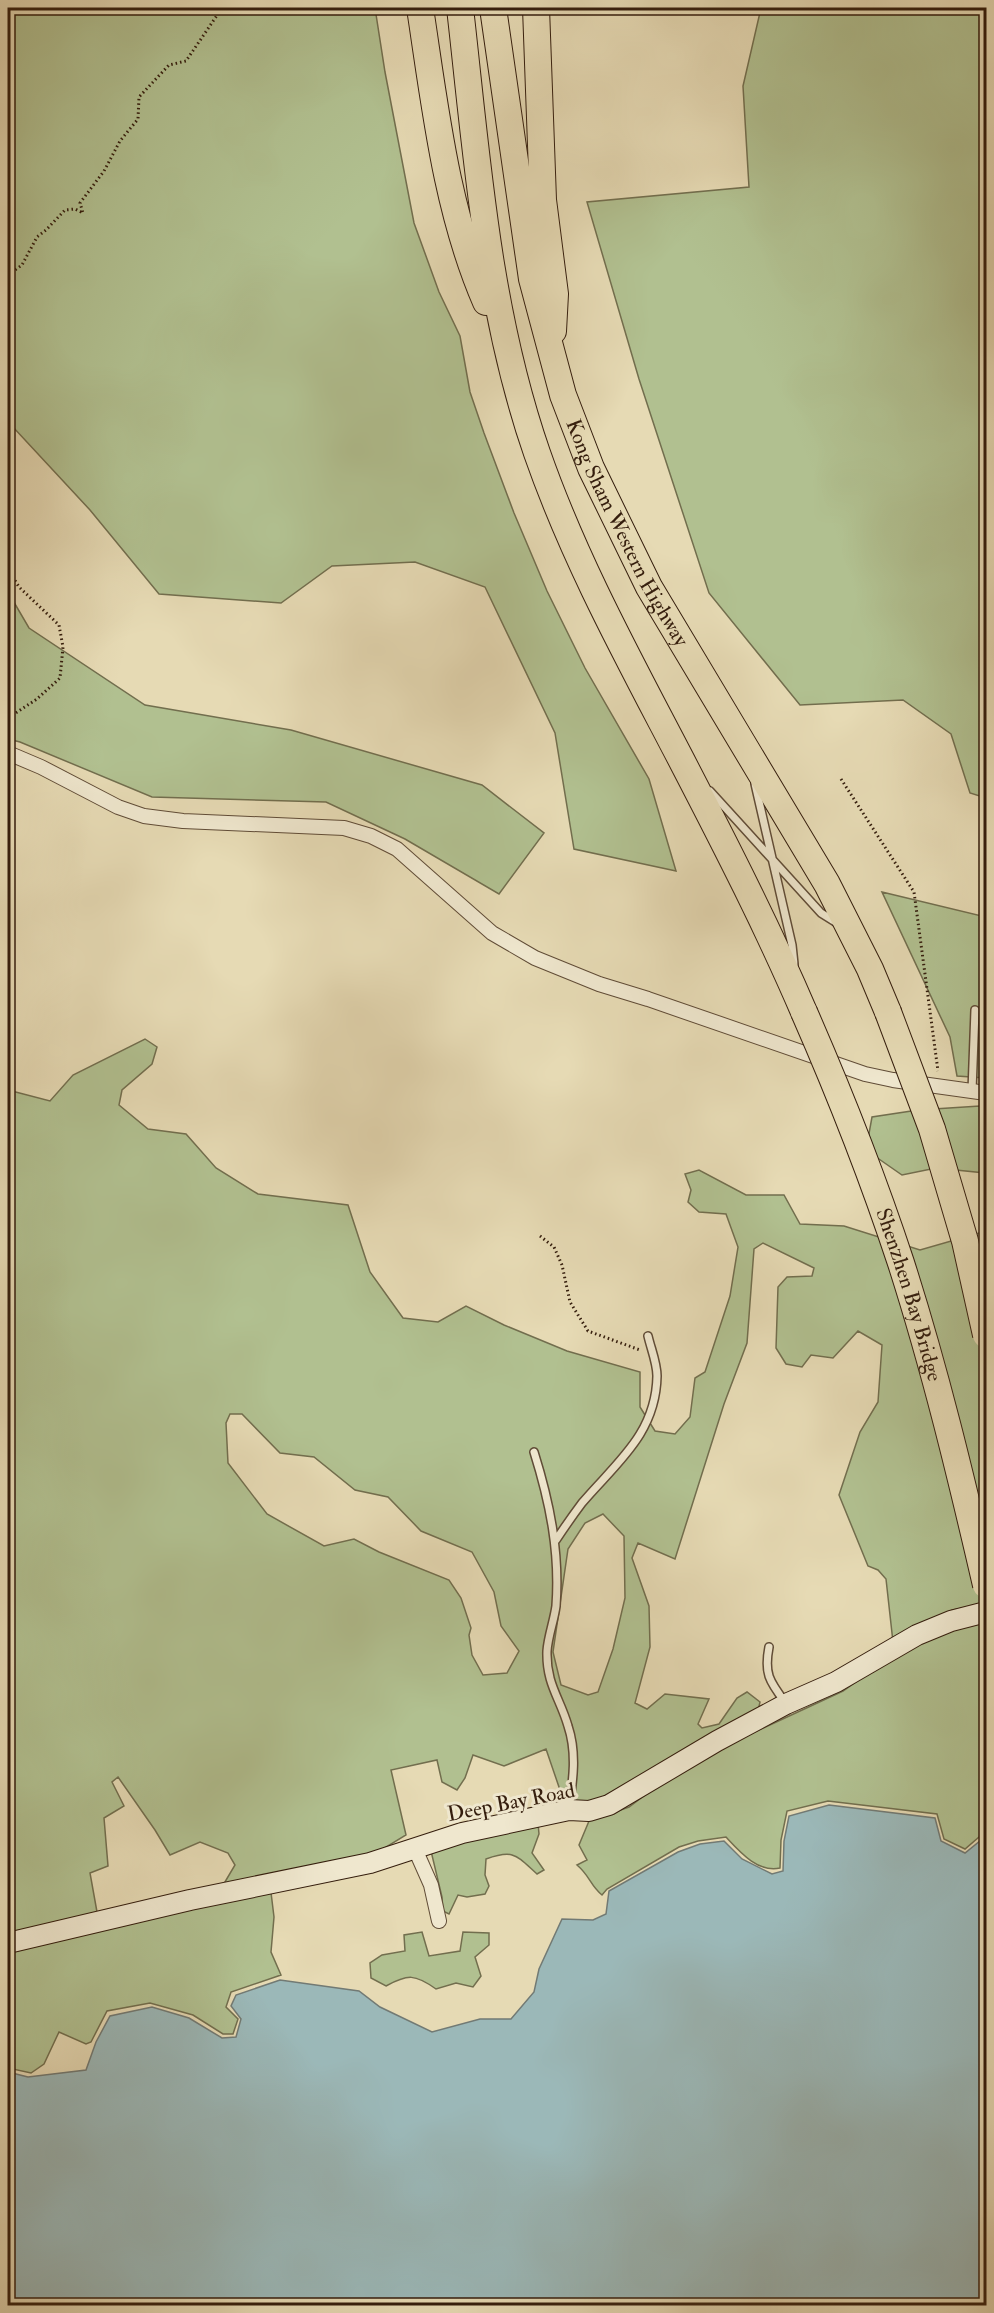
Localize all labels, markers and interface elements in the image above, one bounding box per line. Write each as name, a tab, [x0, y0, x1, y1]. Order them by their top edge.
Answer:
street label: Kong Sham Western Highway	[560, 415, 695, 652]
street label: Shenzhen Bay Bridge	[869, 1205, 948, 1385]
street label: Deep Bay Road	[445, 1777, 578, 1828]

